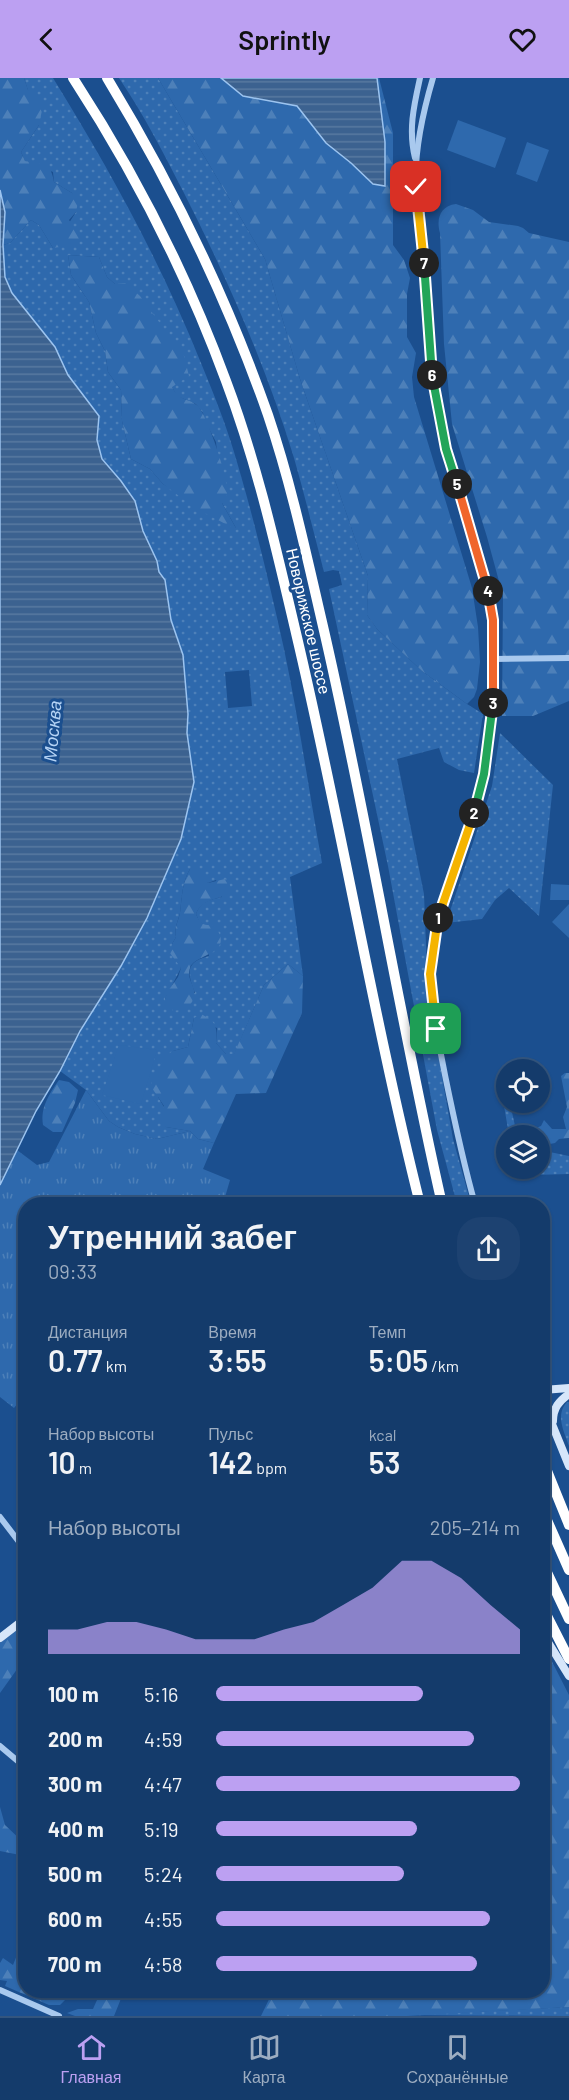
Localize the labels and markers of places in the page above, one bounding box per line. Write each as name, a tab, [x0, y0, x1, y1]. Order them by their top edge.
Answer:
pin	[390, 161, 441, 212]
pin: 7	[409, 248, 439, 278]
pin: 6	[417, 360, 447, 390]
pin: 5	[442, 469, 472, 499]
pin: 4	[473, 576, 503, 606]
pin: 3	[478, 688, 508, 718]
pin: 2	[459, 798, 489, 828]
pin: 1	[423, 903, 453, 933]
pin	[410, 1003, 461, 1054]

